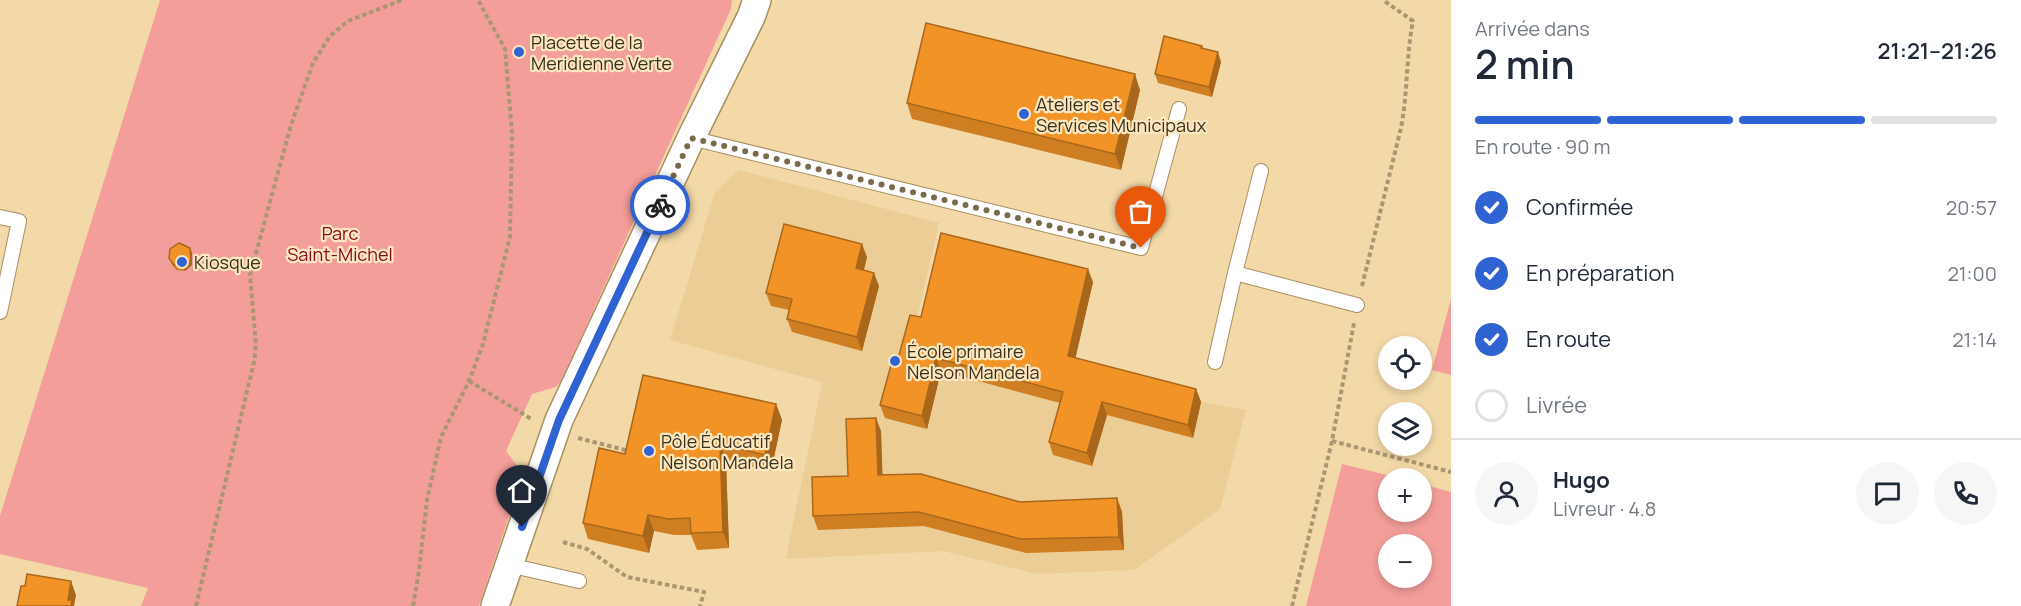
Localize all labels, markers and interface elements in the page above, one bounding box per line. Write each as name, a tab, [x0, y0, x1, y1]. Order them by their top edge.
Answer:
text: Arrivée dans	[1475, 15, 1590, 42]
place label: Placette de la Meridienne Verte	[531, 30, 672, 75]
text: 21:21–21:26	[1878, 36, 1997, 66]
text: 2 min	[1475, 37, 1574, 91]
marker: Placette de la Meridienne Verte	[512, 45, 526, 59]
place label: Ateliers et Services Municipaux	[1036, 92, 1207, 137]
marker: Ateliers et Services Municipaux	[1017, 107, 1031, 121]
text: En route · 90 m	[1475, 133, 1610, 160]
courier	[630, 175, 690, 235]
pin	[1115, 186, 1166, 248]
icon: bike	[644, 189, 677, 222]
icon: check	[1475, 191, 1508, 224]
text: Confirmée	[1526, 192, 1633, 222]
text: 20:57	[1946, 194, 1997, 221]
icon: bag	[1124, 195, 1157, 228]
park label: Parc Saint-Michel	[287, 221, 393, 266]
place label: Kiosque	[194, 250, 261, 274]
marker: Kiosque	[175, 255, 189, 269]
icon: check	[1475, 257, 1508, 290]
text: En préparation	[1526, 258, 1674, 288]
text: 21:00	[1947, 260, 1997, 287]
icon: check	[1475, 323, 1508, 356]
text: En route	[1526, 324, 1611, 354]
text: 21:14	[1952, 326, 1997, 353]
map controls	[1378, 336, 1432, 588]
button: locate	[1378, 336, 1432, 390]
place label: École primaire Nelson Mandela	[907, 339, 1040, 384]
marker: École primaire Nelson Mandela	[888, 354, 902, 368]
text: Livrée	[1526, 390, 1587, 420]
button: layers	[1378, 402, 1432, 456]
place label: Pôle Éducatif Nelson Mandela	[661, 429, 794, 474]
marker: Pôle Éducatif Nelson Mandela	[642, 444, 656, 458]
button: person	[1475, 462, 1538, 525]
button: chat	[1856, 462, 1919, 525]
button: phone	[1934, 462, 1997, 525]
pin	[496, 465, 547, 527]
text: Hugo	[1553, 465, 1610, 495]
button: +	[1378, 468, 1432, 522]
icon: home	[505, 474, 538, 507]
text: Livreur · 4.8	[1553, 495, 1656, 522]
button: −	[1378, 534, 1432, 588]

